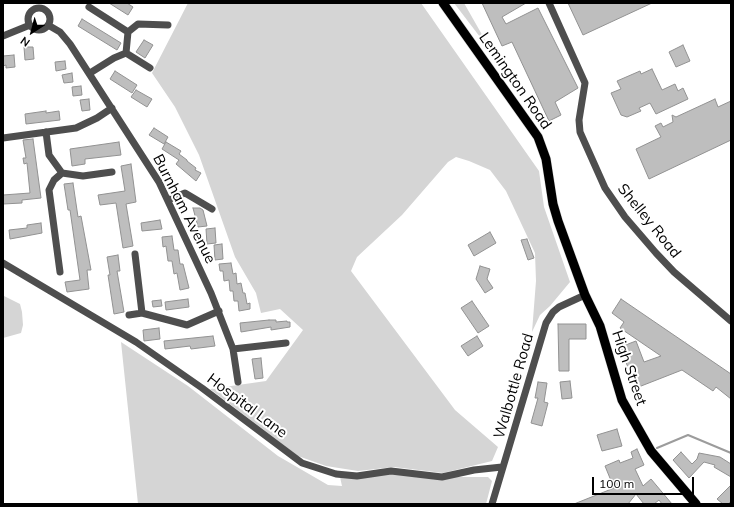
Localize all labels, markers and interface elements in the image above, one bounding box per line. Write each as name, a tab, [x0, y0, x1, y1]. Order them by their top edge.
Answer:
north arrow	[12, 12, 52, 52]
street label: Lemington Road	[475, 29, 555, 133]
text: N	[17, 34, 32, 50]
street label: Burnham Avenue	[149, 151, 219, 267]
street label: Shelley Road	[614, 180, 684, 262]
street label: High Street	[608, 328, 650, 408]
street label: Walbottle Road	[490, 331, 538, 441]
street label: Hospital Lane	[203, 370, 291, 442]
scale bar	[594, 469, 696, 495]
text: 100 m	[599, 476, 634, 491]

